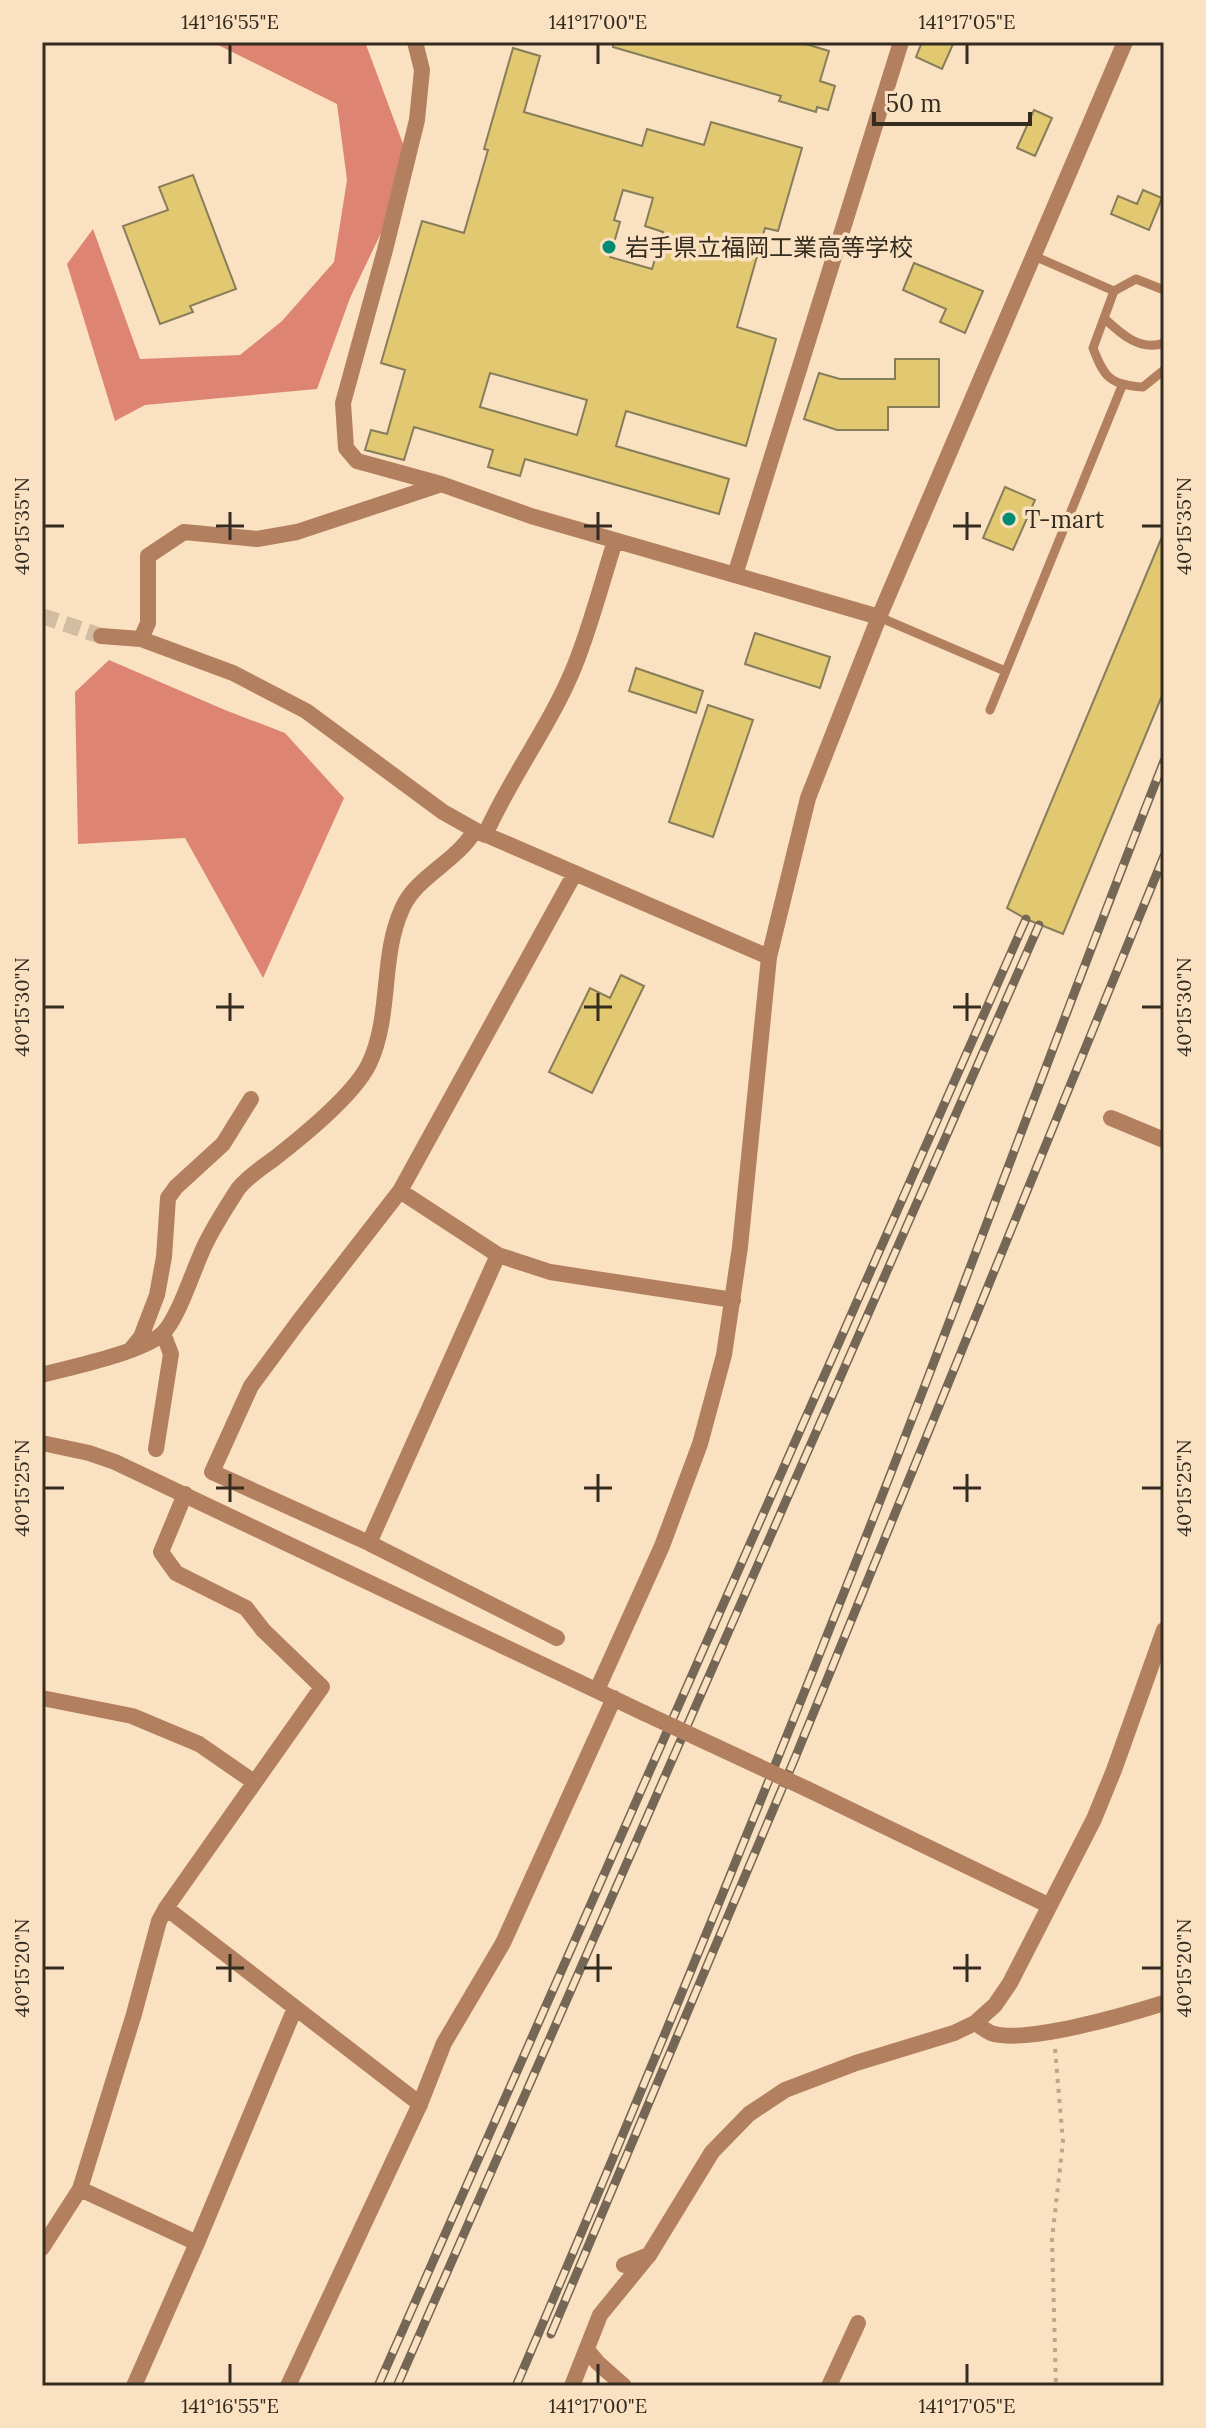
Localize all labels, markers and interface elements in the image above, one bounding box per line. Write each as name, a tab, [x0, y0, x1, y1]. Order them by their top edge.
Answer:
text: 141°16'55"E	[181, 9, 279, 34]
text: 141°17'00"E	[549, 9, 647, 34]
text: 141°17'05"E	[919, 9, 1015, 34]
scale bar	[874, 76, 1030, 126]
text: 50 m	[886, 88, 942, 119]
place label: 岩手県立福岡工業高等学校	[625, 232, 913, 263]
marker: 岩手県立福岡工業高等学校	[600, 238, 618, 256]
text: 40°15'35"N	[9, 477, 34, 575]
text: 40°15'35"N	[1171, 477, 1196, 575]
place label: T-mart	[1025, 504, 1105, 535]
marker: T-mart	[1000, 510, 1018, 528]
text: 40°15'30"N	[9, 957, 34, 1057]
text: 40°15'30"N	[1171, 957, 1196, 1057]
text: 40°15'25"N	[9, 1439, 34, 1537]
text: 40°15'25"N	[1171, 1439, 1196, 1537]
text: 40°15'20"N	[9, 1918, 34, 2018]
text: 40°15'20"N	[1171, 1918, 1196, 2018]
text: 141°16'55"E	[181, 2393, 279, 2418]
text: 141°17'00"E	[549, 2393, 647, 2418]
text: 141°17'05"E	[919, 2393, 1015, 2418]

